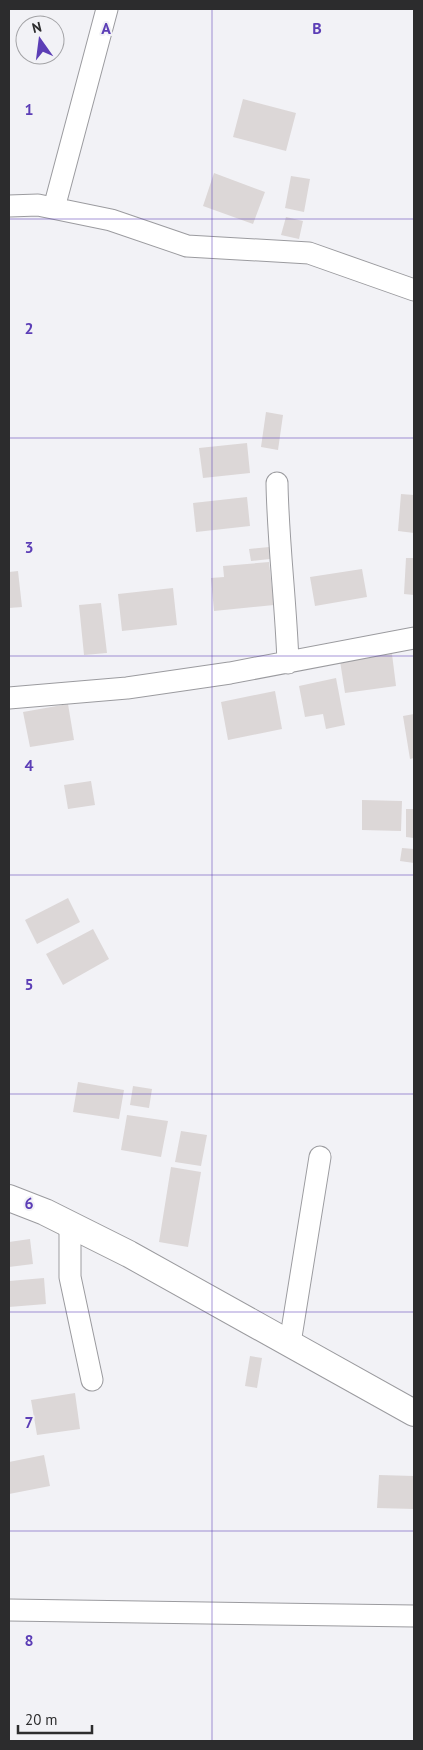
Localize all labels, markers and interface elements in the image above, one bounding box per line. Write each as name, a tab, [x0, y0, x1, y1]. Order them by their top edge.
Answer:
north arrow	[15, 15, 65, 65]
text: N	[30, 18, 43, 37]
text: A	[101, 18, 111, 38]
text: B	[312, 18, 322, 38]
text: 1	[24, 99, 34, 119]
text: 2	[24, 318, 34, 338]
text: 3	[24, 537, 34, 557]
text: 4	[24, 755, 34, 775]
text: 5	[24, 974, 34, 994]
text: 6	[24, 1193, 34, 1213]
text: 7	[24, 1412, 34, 1432]
text: 8	[24, 1630, 34, 1650]
scale bar	[18, 1702, 91, 1734]
text: 20 m	[25, 1710, 58, 1729]

